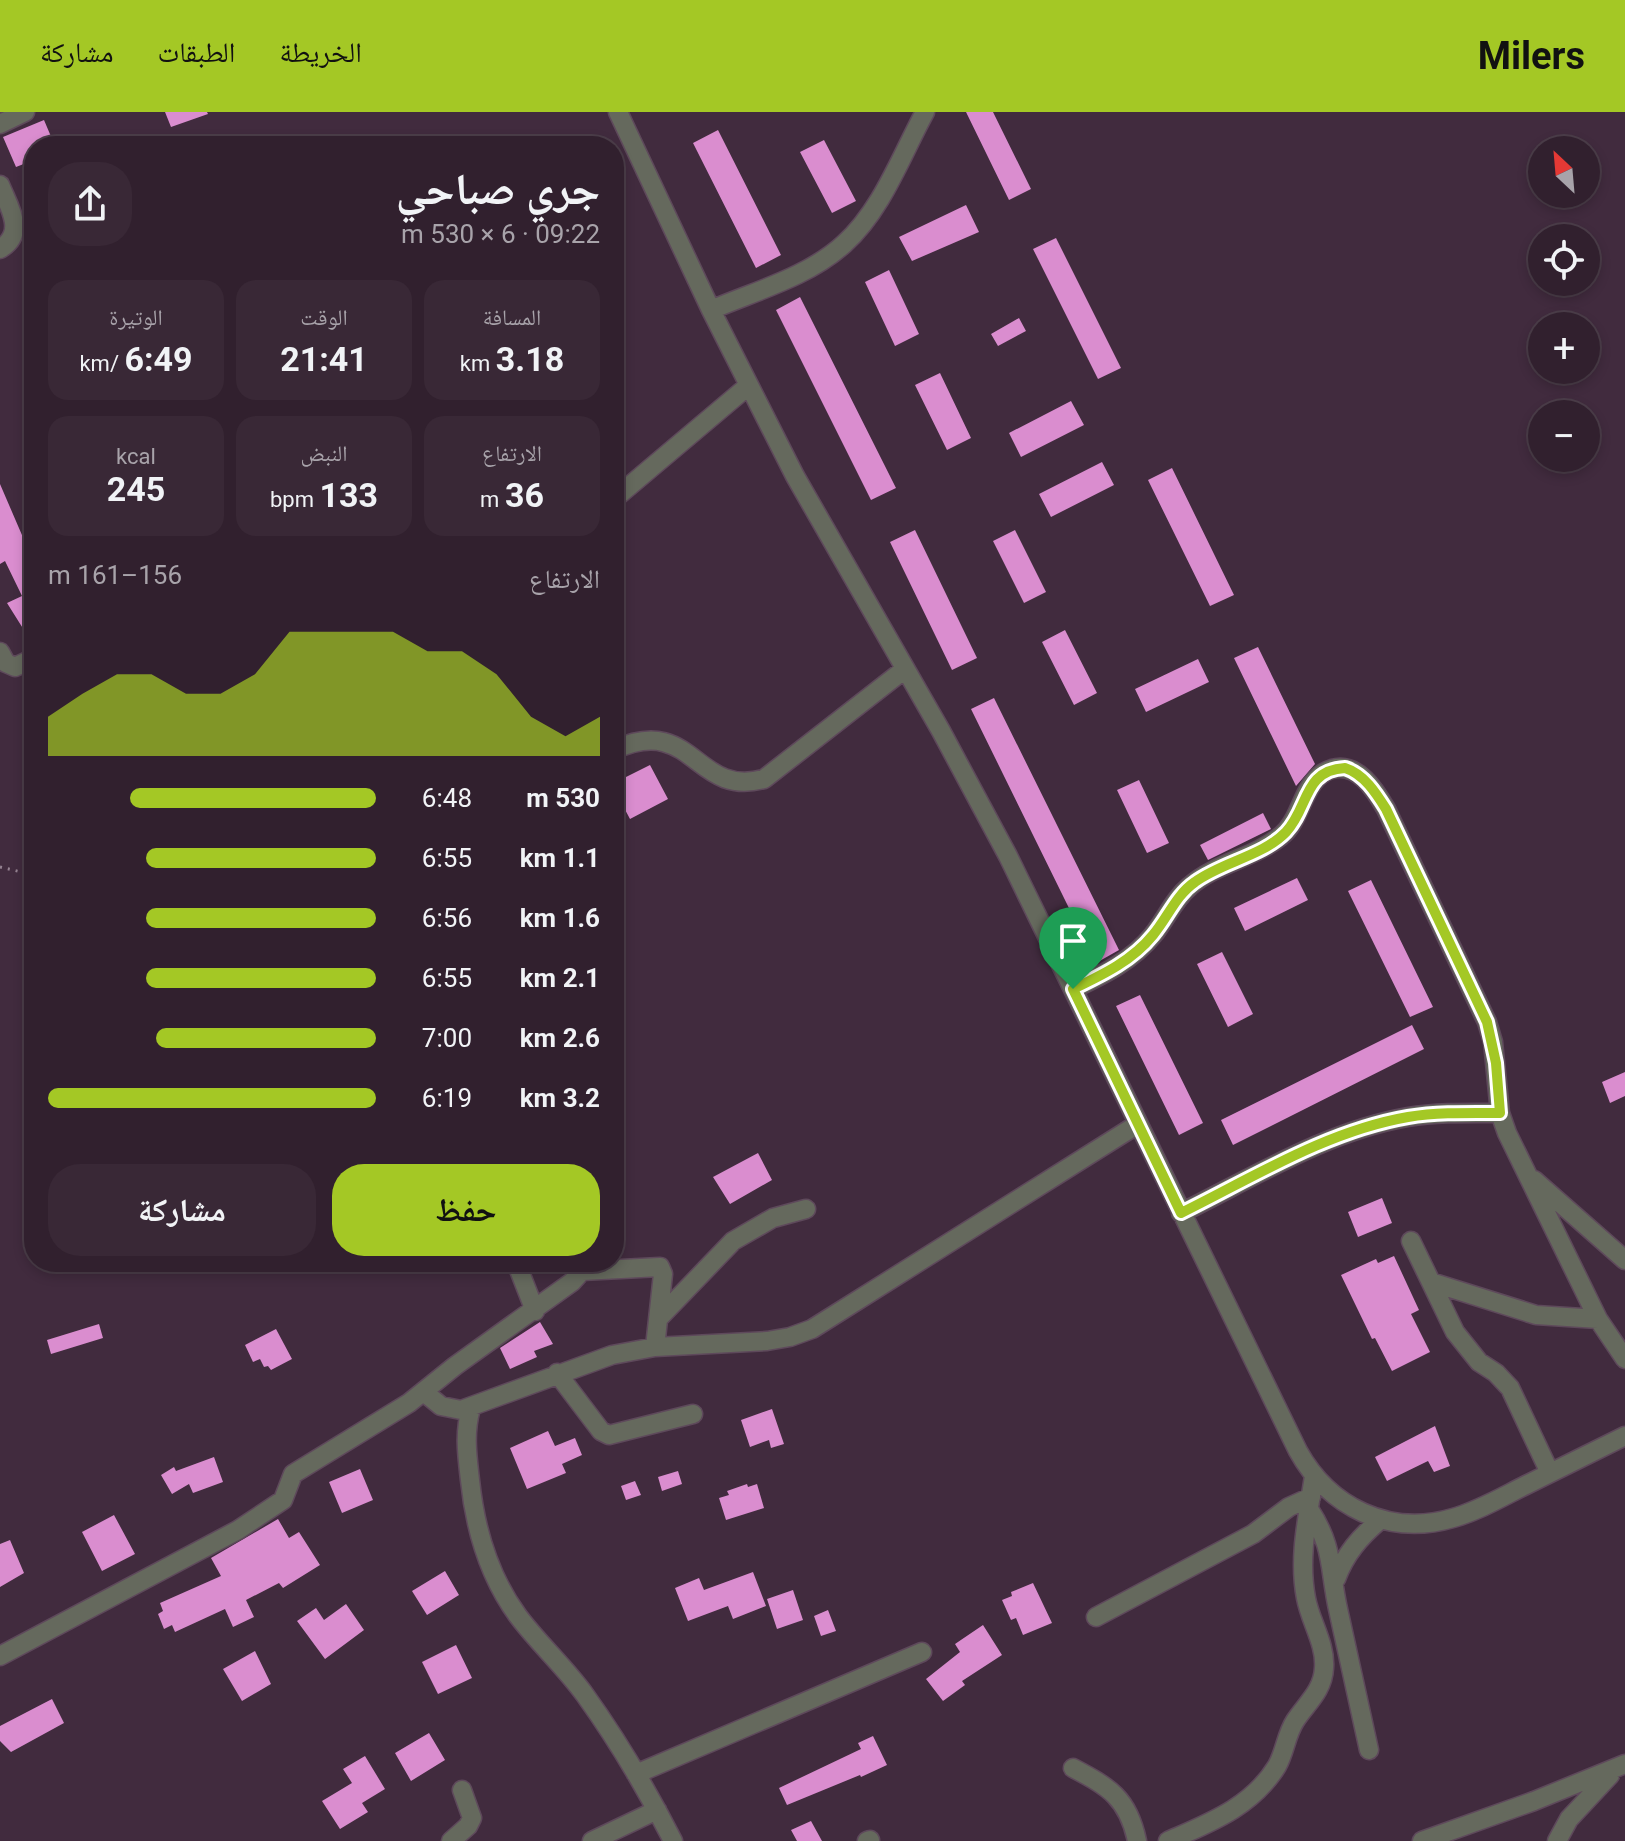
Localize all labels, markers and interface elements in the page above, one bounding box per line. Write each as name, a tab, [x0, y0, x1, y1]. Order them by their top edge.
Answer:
text: Milers	[1478, 34, 1585, 78]
text: مشاركة	[40, 36, 114, 69]
text: الطبقات	[158, 36, 235, 69]
text: الخريطة	[279, 36, 362, 69]
north arrow	[1528, 136, 1600, 208]
map controls	[1528, 136, 1600, 472]
button: share	[48, 162, 132, 246]
text: جري صباحي	[396, 163, 600, 215]
text: 09:22 · 6 × 530 m	[401, 219, 600, 249]
button: locate	[1528, 224, 1600, 296]
text: الوتيرة	[109, 305, 163, 330]
text: الوقت	[300, 305, 348, 330]
text: المسافة	[483, 305, 541, 330]
button: +	[1528, 312, 1600, 384]
text: 6:49	[124, 339, 193, 379]
text: 21:41	[280, 339, 368, 379]
text: 3.18	[496, 339, 564, 379]
text: /km	[79, 351, 124, 376]
text: km	[460, 351, 496, 376]
button: −	[1528, 400, 1600, 472]
text: النبض	[301, 441, 347, 466]
text: الارتفاع	[482, 441, 542, 466]
text: kcal	[116, 444, 156, 469]
text: 245	[107, 469, 165, 509]
text: 133	[319, 475, 378, 515]
text: 36	[505, 475, 544, 515]
text: bpm	[270, 487, 319, 512]
text: m	[480, 487, 505, 512]
text: 156–161 m	[48, 560, 182, 590]
text: الارتفاع	[529, 564, 600, 594]
text: 6:48	[422, 783, 472, 813]
text: 530 m	[526, 783, 600, 813]
text: 6:55	[422, 843, 472, 873]
text: 1.1 km	[520, 843, 600, 873]
text: 6:56	[422, 903, 472, 933]
text: 1.6 km	[520, 903, 600, 933]
pin	[1039, 907, 1107, 989]
icon: arrive	[1051, 919, 1095, 963]
text: 6:55	[422, 963, 472, 993]
text: 2.1 km	[520, 963, 600, 993]
text: 7:00	[422, 1023, 472, 1053]
text: 2.6 km	[520, 1023, 600, 1053]
text: 6:19	[422, 1083, 472, 1113]
text: 3.2 km	[520, 1083, 600, 1113]
button: مشاركة	[48, 1164, 316, 1256]
button: حفظ	[332, 1164, 600, 1256]

